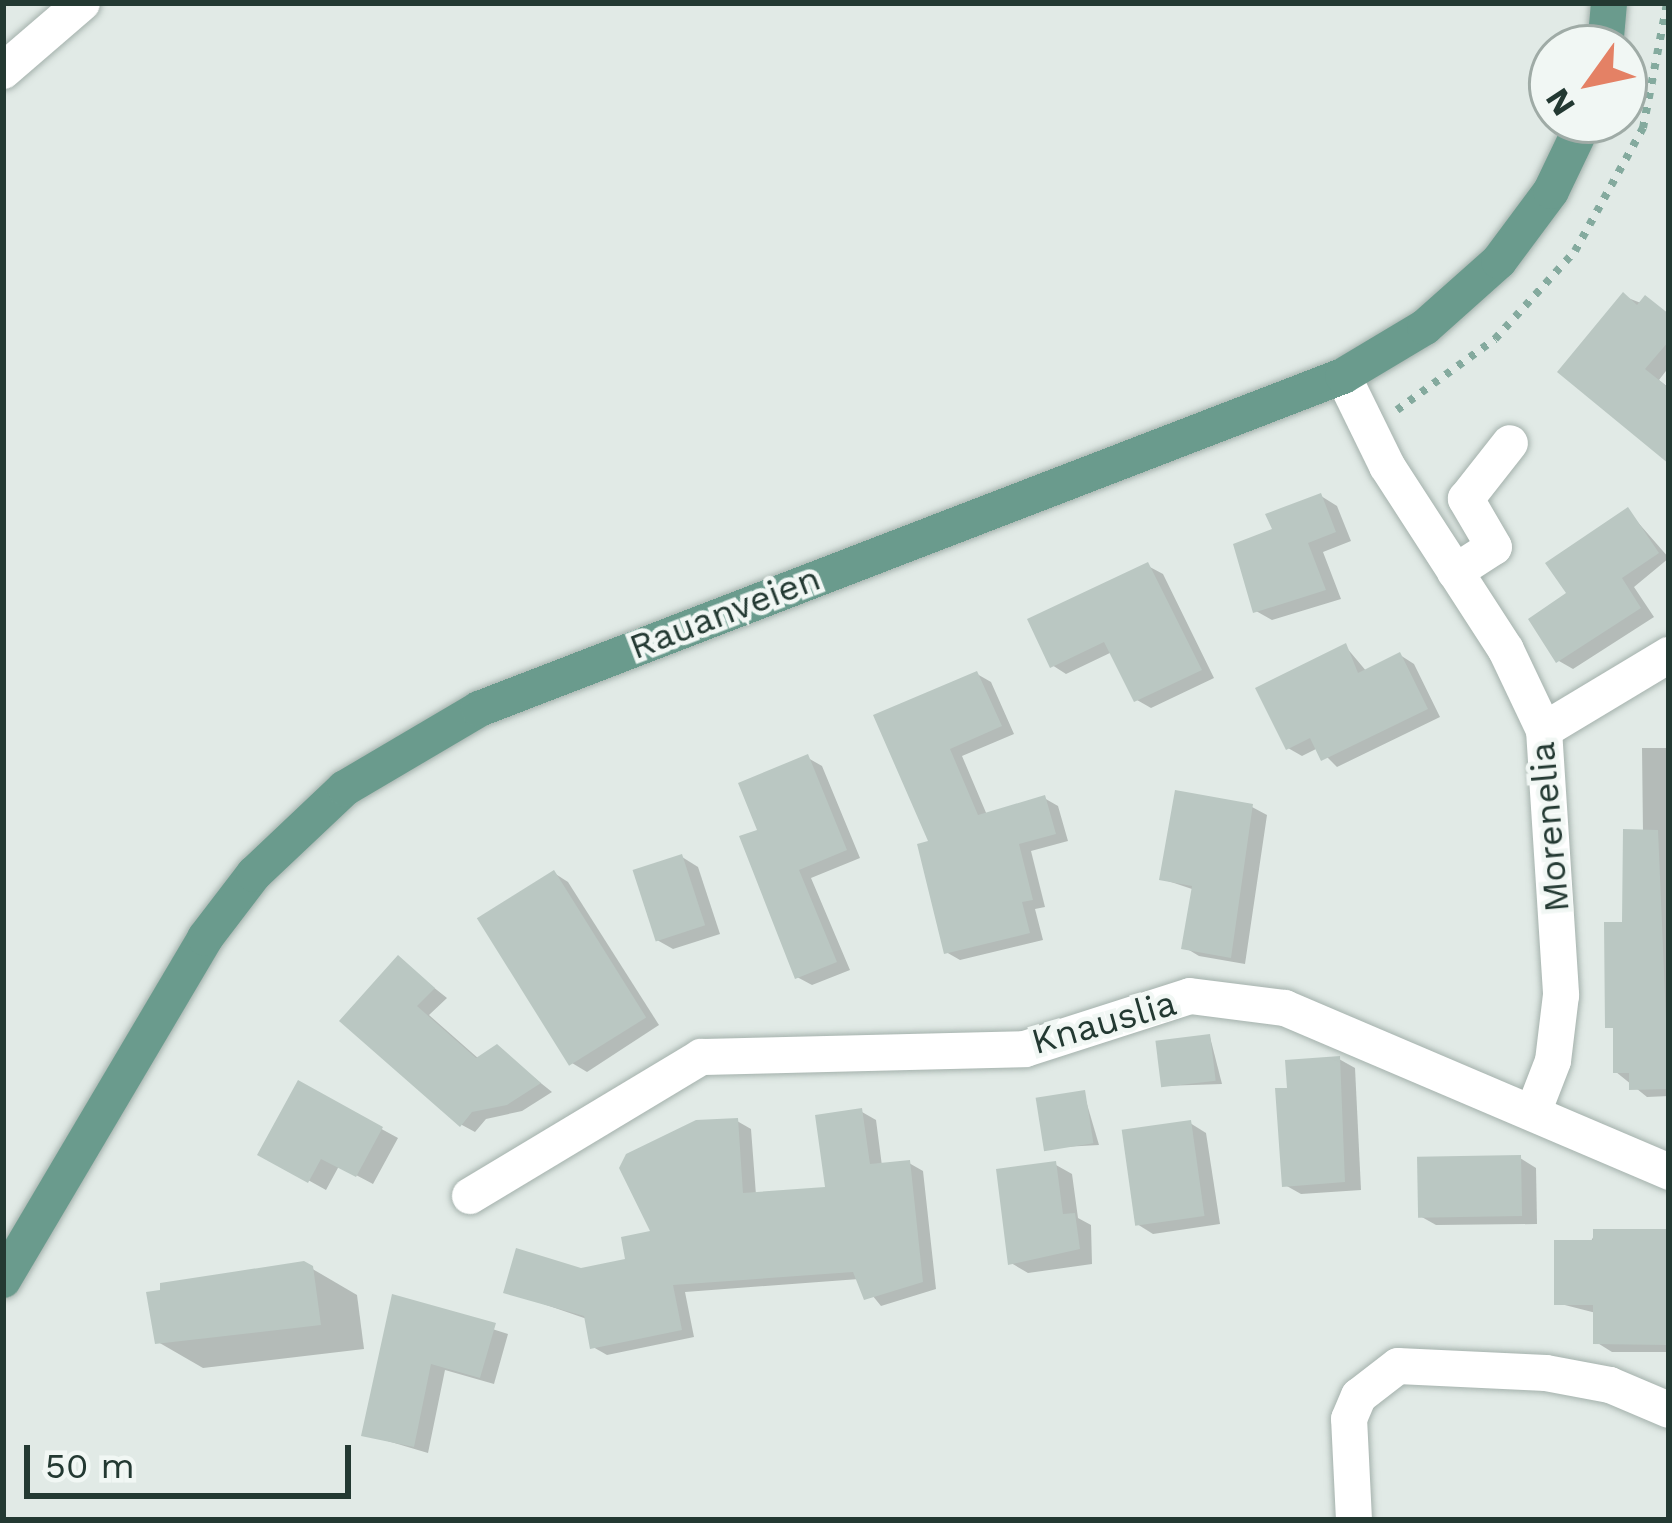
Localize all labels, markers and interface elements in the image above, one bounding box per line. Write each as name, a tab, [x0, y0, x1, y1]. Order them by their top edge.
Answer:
north arrow	[1528, 24, 1648, 144]
text: N	[1537, 81, 1583, 123]
street label: Rauanveien	[624, 557, 826, 669]
street label: Morenelia	[1521, 740, 1579, 914]
street label: Knauslia	[1027, 982, 1181, 1064]
scale bar	[30, 1421, 357, 1495]
text: 50 m	[45, 1445, 135, 1487]

